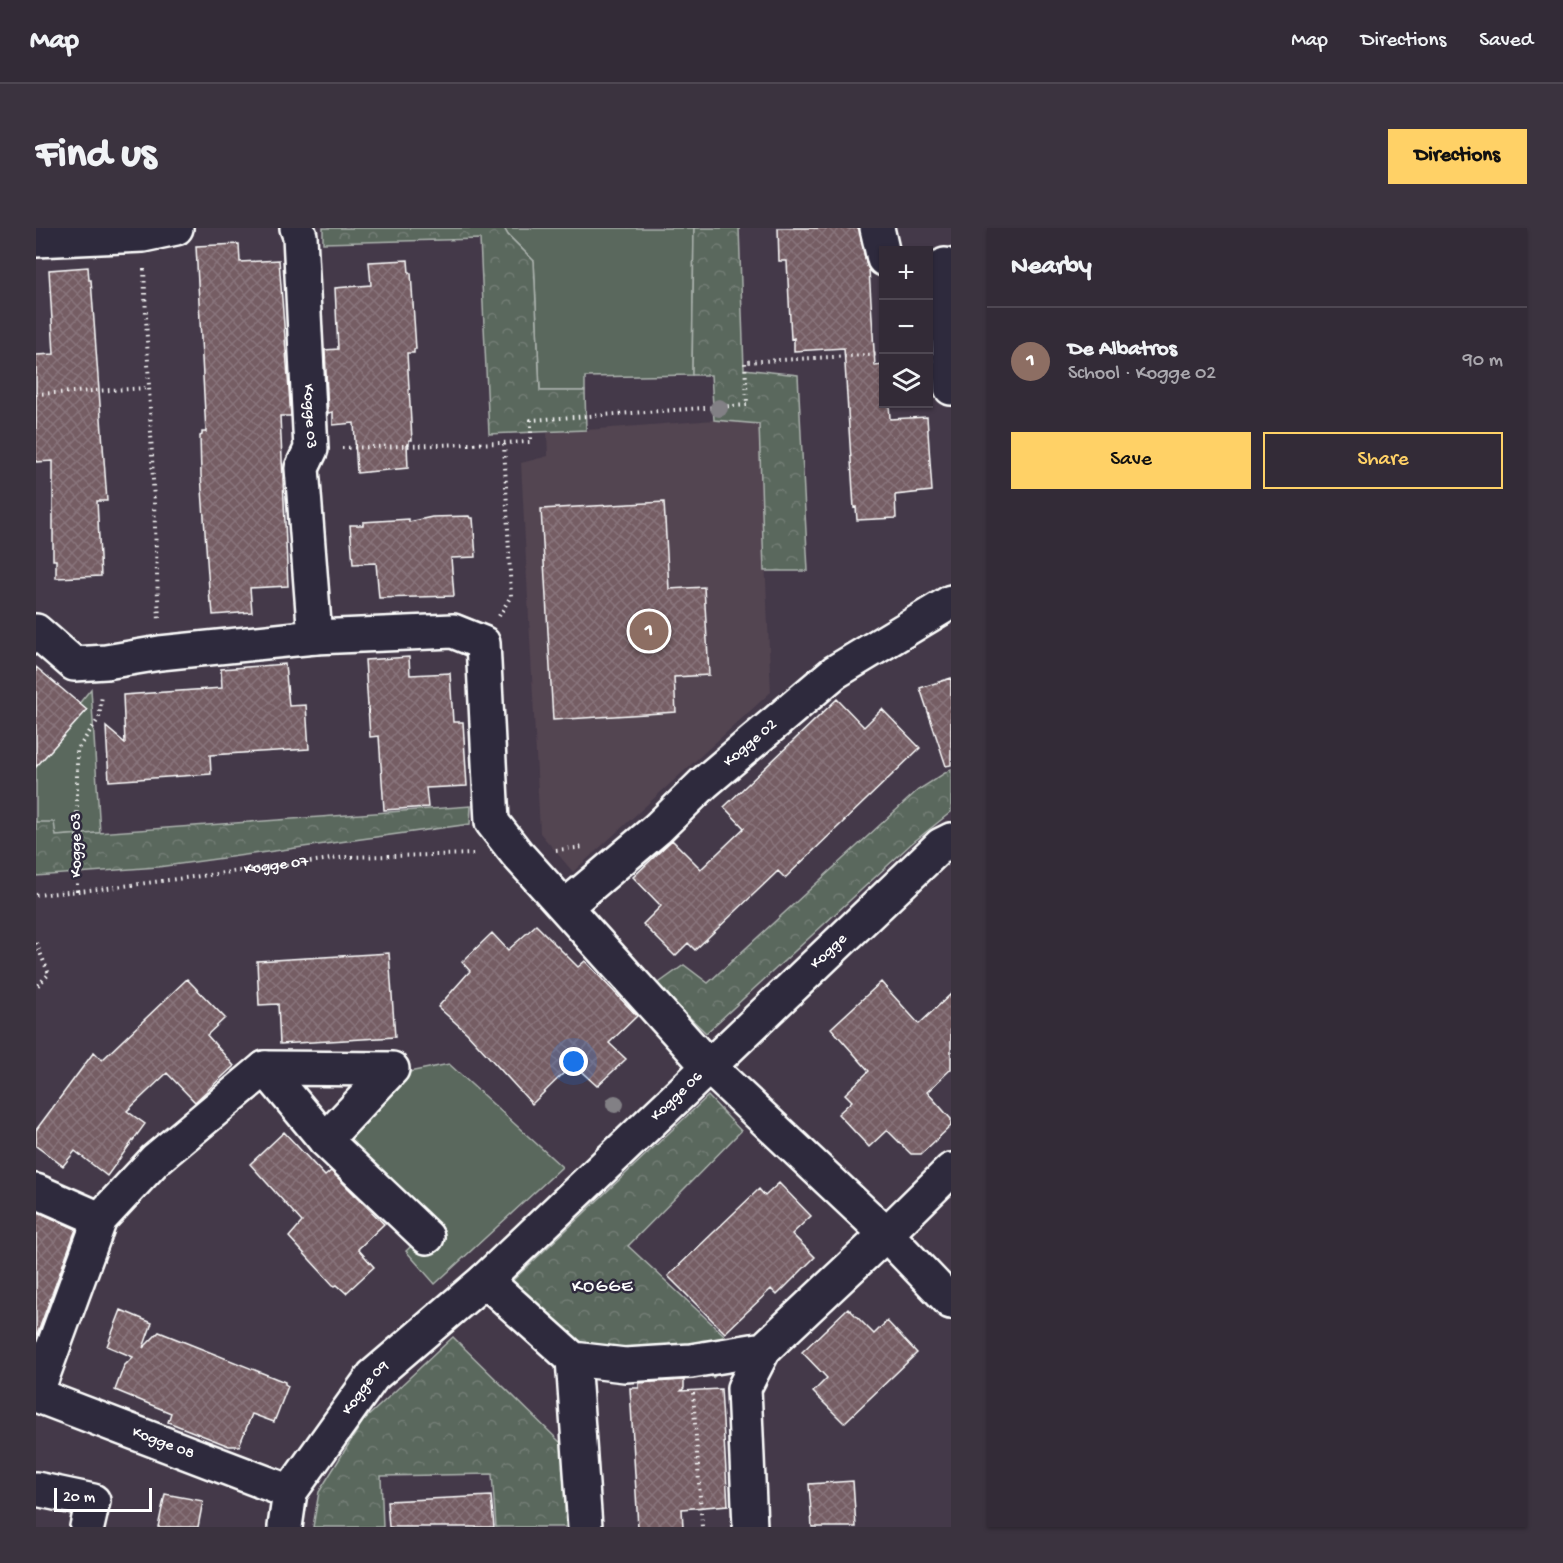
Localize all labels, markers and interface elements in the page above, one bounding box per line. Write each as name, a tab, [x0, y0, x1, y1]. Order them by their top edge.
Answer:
text: Map	[30, 25, 79, 58]
text: Map	[1291, 29, 1328, 54]
text: Directions	[1361, 29, 1446, 54]
text: Saved	[1479, 29, 1533, 54]
button: Directions	[1388, 129, 1527, 184]
text: Find us	[36, 132, 156, 181]
map controls	[879, 246, 933, 408]
button: +	[879, 246, 933, 300]
text: Nearby	[1011, 252, 1092, 283]
button: −	[879, 300, 933, 354]
text: De Albatros	[1068, 337, 1177, 363]
text: 1	[1026, 350, 1035, 373]
text: 90 m	[1463, 350, 1503, 373]
button: layers	[879, 354, 933, 408]
text: School · Kogge 02	[1068, 363, 1216, 386]
street label: Kogge 03	[298, 383, 320, 449]
button: Save	[1011, 432, 1251, 489]
button: Share	[1263, 432, 1503, 489]
pin: 1	[630, 608, 668, 654]
street label: Kogge 02	[720, 715, 781, 772]
street label: Kogge 03	[68, 813, 87, 877]
street label: Kogge 07	[243, 852, 310, 880]
street label: Kogge	[807, 929, 852, 974]
your location	[559, 1047, 588, 1076]
street label: Kogge 06	[647, 1067, 708, 1126]
district label: KOGGE	[572, 1277, 634, 1298]
street label: Kogge 09	[338, 1357, 393, 1419]
street label: Kogge 08	[129, 1423, 197, 1464]
scale bar	[54, 1485, 152, 1512]
text: 20 m	[63, 1489, 95, 1508]

